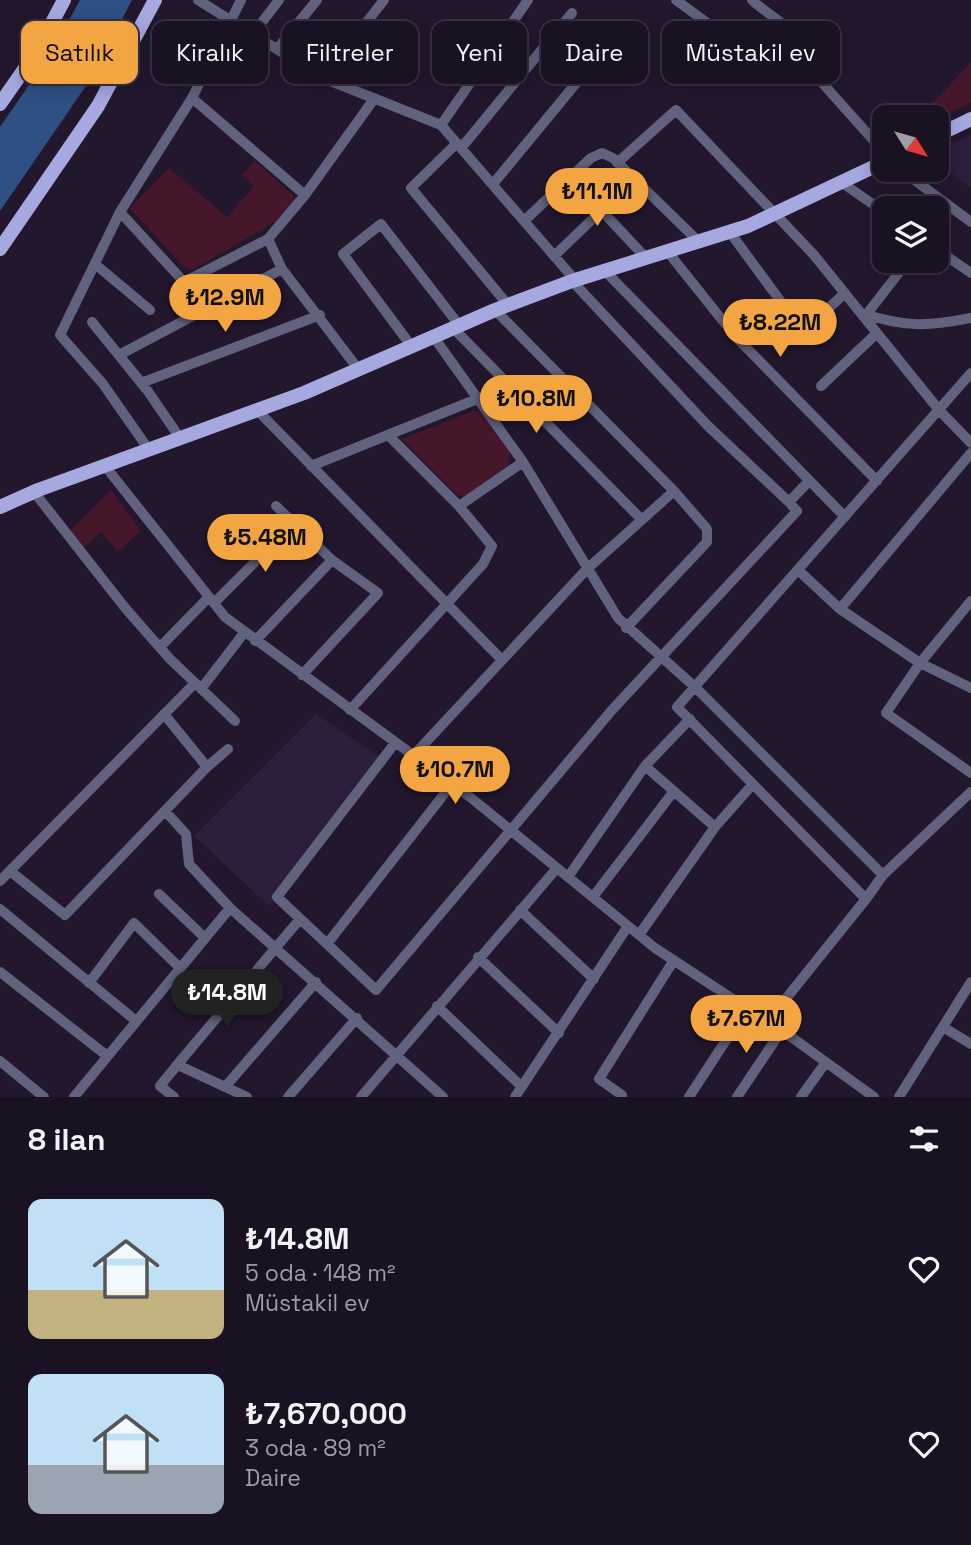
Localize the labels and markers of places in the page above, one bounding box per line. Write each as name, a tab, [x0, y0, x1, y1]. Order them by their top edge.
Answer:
pin: ₺11.1M	[540, 168, 654, 228]
pin: ₺12.9M	[168, 274, 282, 334]
pin: ₺8.22M	[723, 300, 837, 359]
pin: ₺10.8M	[479, 376, 593, 435]
pin: ₺5.48M	[208, 514, 322, 574]
pin: ₺10.7M	[398, 746, 512, 806]
pin: ₺14.8M	[170, 970, 284, 1029]
pin: ₺7.67M	[689, 996, 803, 1055]

